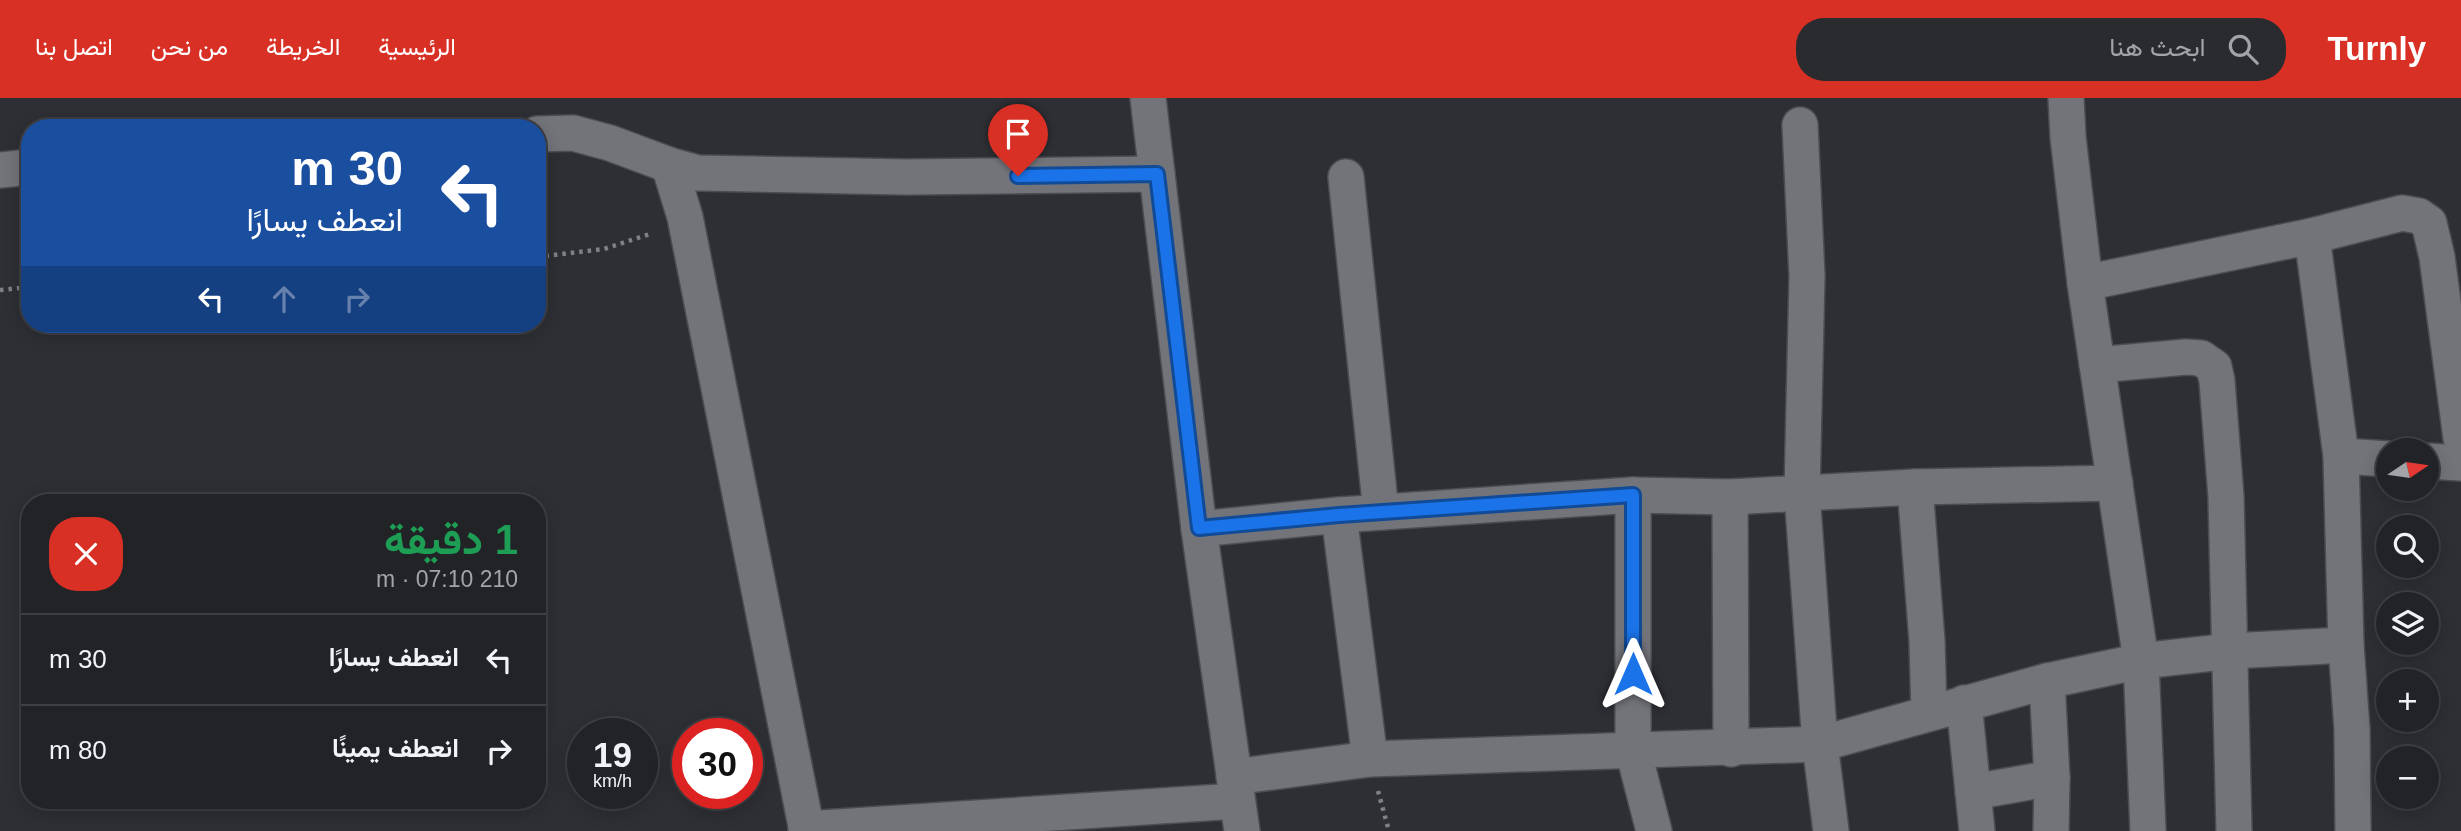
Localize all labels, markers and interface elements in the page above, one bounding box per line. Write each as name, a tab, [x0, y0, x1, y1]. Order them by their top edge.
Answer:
search box	[1796, 18, 2286, 81]
icon: search	[2224, 30, 2262, 68]
text: Turnly	[2328, 30, 2426, 67]
text: ابحث هنا	[2109, 32, 2206, 62]
text: اتصل بنا	[35, 33, 113, 60]
text: من نحن	[151, 33, 228, 60]
text: الخريطة	[266, 33, 340, 60]
text: الرئيسية	[378, 33, 456, 60]
pin	[988, 104, 1048, 176]
icon: arrive	[999, 115, 1037, 153]
text: 30 m	[291, 141, 403, 195]
icon: left	[427, 147, 518, 238]
text: انعطف يسارًا	[246, 202, 403, 238]
icon: left	[192, 280, 230, 318]
icon: ahead	[265, 280, 303, 318]
icon: right	[338, 280, 376, 318]
north arrow	[2376, 438, 2440, 500]
map controls	[2376, 438, 2439, 809]
button: search	[2376, 515, 2439, 578]
text: 1 دقيقة	[384, 516, 518, 563]
button: close	[49, 517, 123, 591]
text: 210 m · 07:10	[376, 566, 518, 592]
button: layers	[2376, 592, 2439, 655]
position arrow	[1596, 637, 1670, 711]
icon: left	[480, 641, 518, 679]
text: انعطف يسارًا	[329, 642, 459, 672]
text: 30 m	[49, 644, 107, 674]
button: +	[2376, 669, 2439, 732]
speed limit sign: 30	[672, 718, 763, 809]
icon: right	[480, 732, 518, 770]
text: انعطف يمينًا	[332, 733, 459, 763]
text: 80 m	[49, 735, 107, 765]
text: 19	[593, 735, 632, 774]
button: −	[2376, 746, 2439, 809]
text: km/h	[593, 771, 632, 791]

